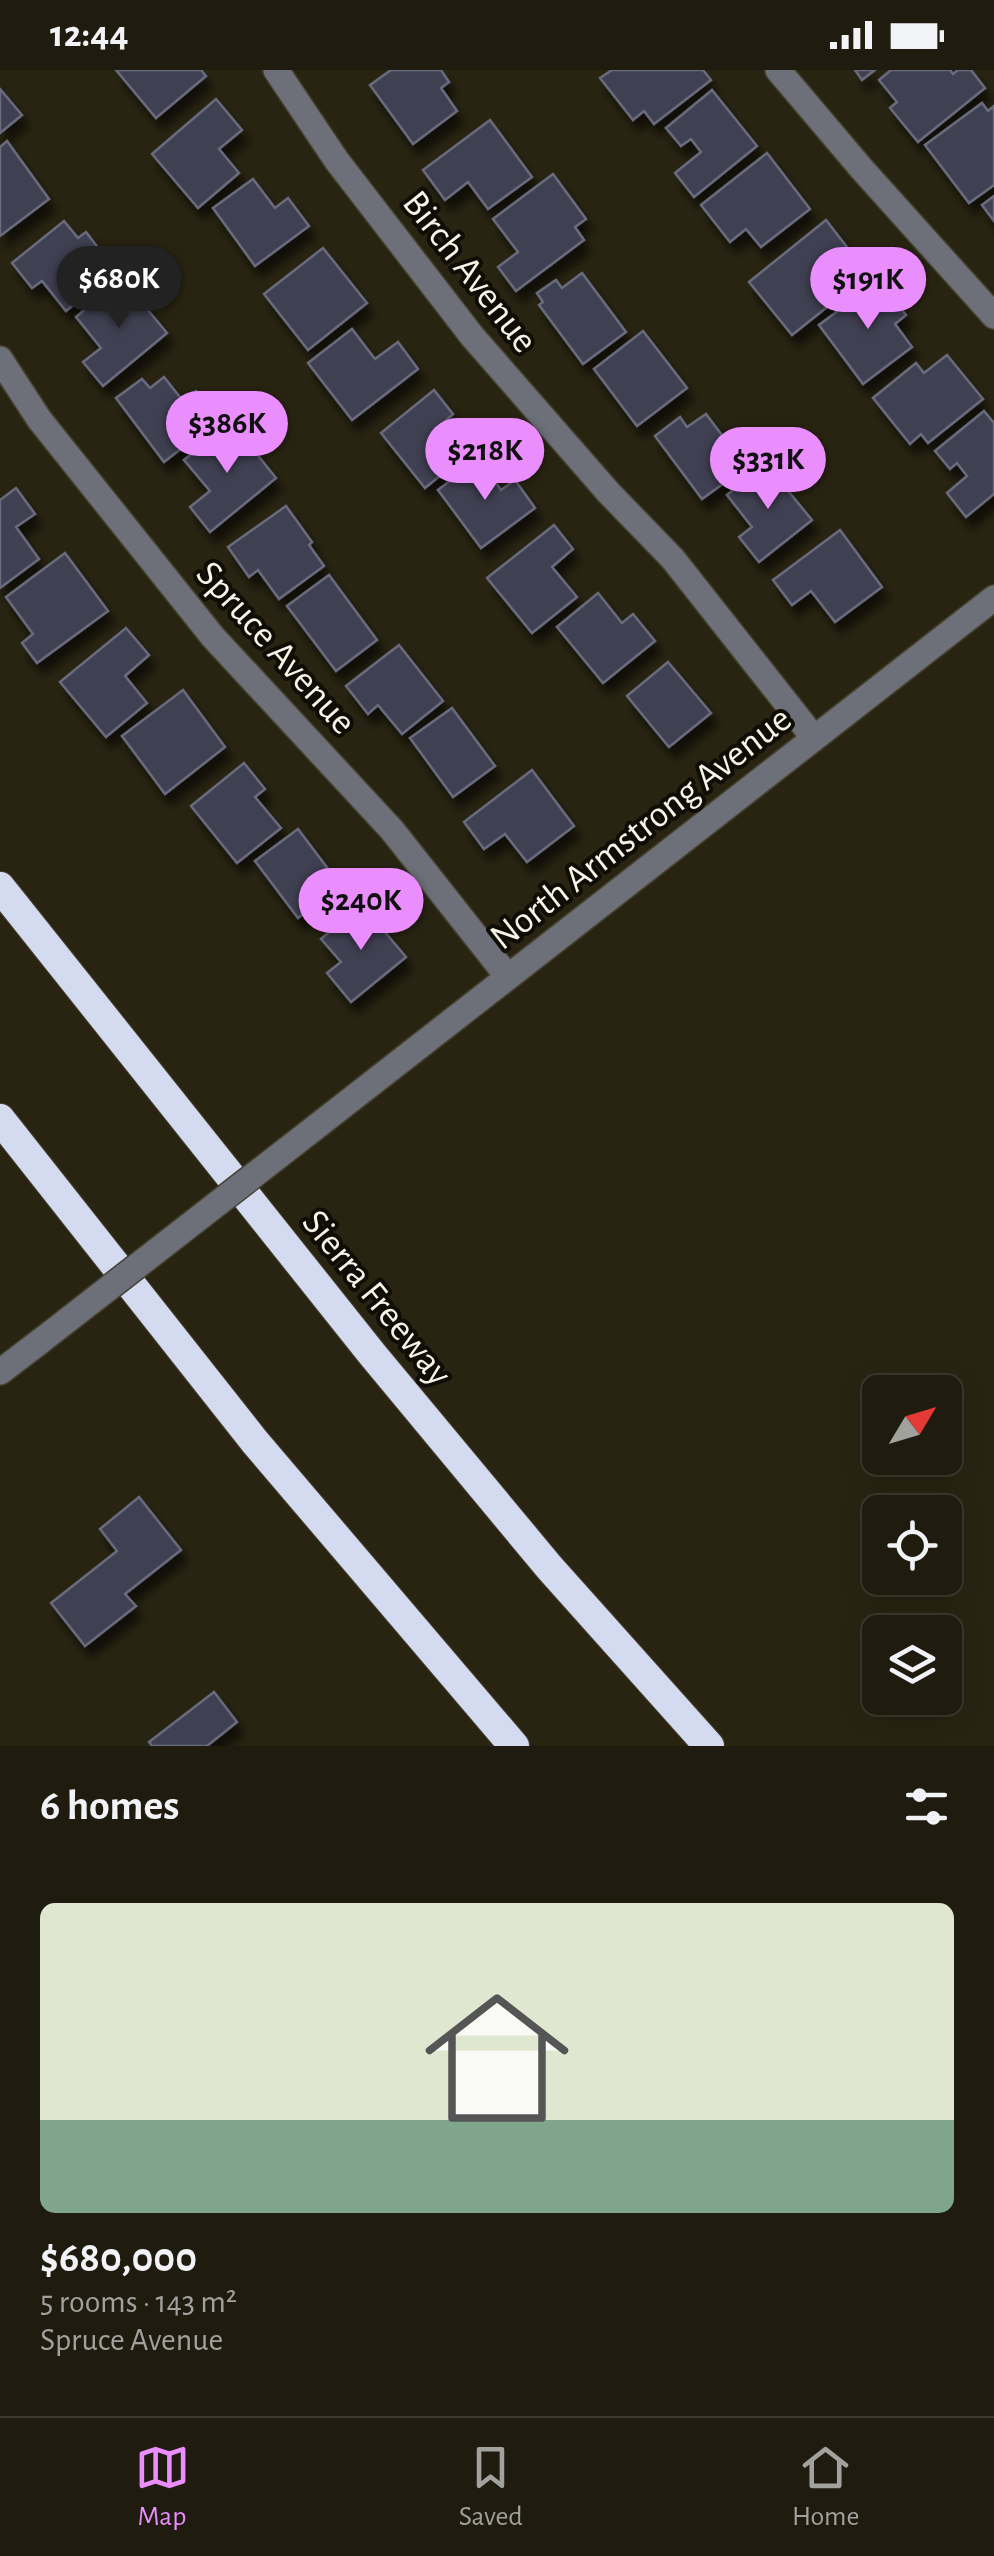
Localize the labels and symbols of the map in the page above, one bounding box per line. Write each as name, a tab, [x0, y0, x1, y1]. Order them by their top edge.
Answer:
street label: Birch Avenue	[395, 184, 544, 360]
pin: $680K	[49, 246, 189, 331]
pin: $191K	[798, 247, 938, 332]
pin: $386K	[157, 391, 297, 476]
pin: $218K	[415, 418, 555, 503]
pin: $331K	[698, 427, 838, 512]
street label: Spruce Avenue	[189, 555, 362, 742]
street label: North Armstrong Avenue	[484, 700, 799, 957]
pin: $240K	[291, 868, 431, 953]
street label: Sierra Freeway	[295, 1203, 458, 1393]
north arrow	[862, 1375, 962, 1475]

